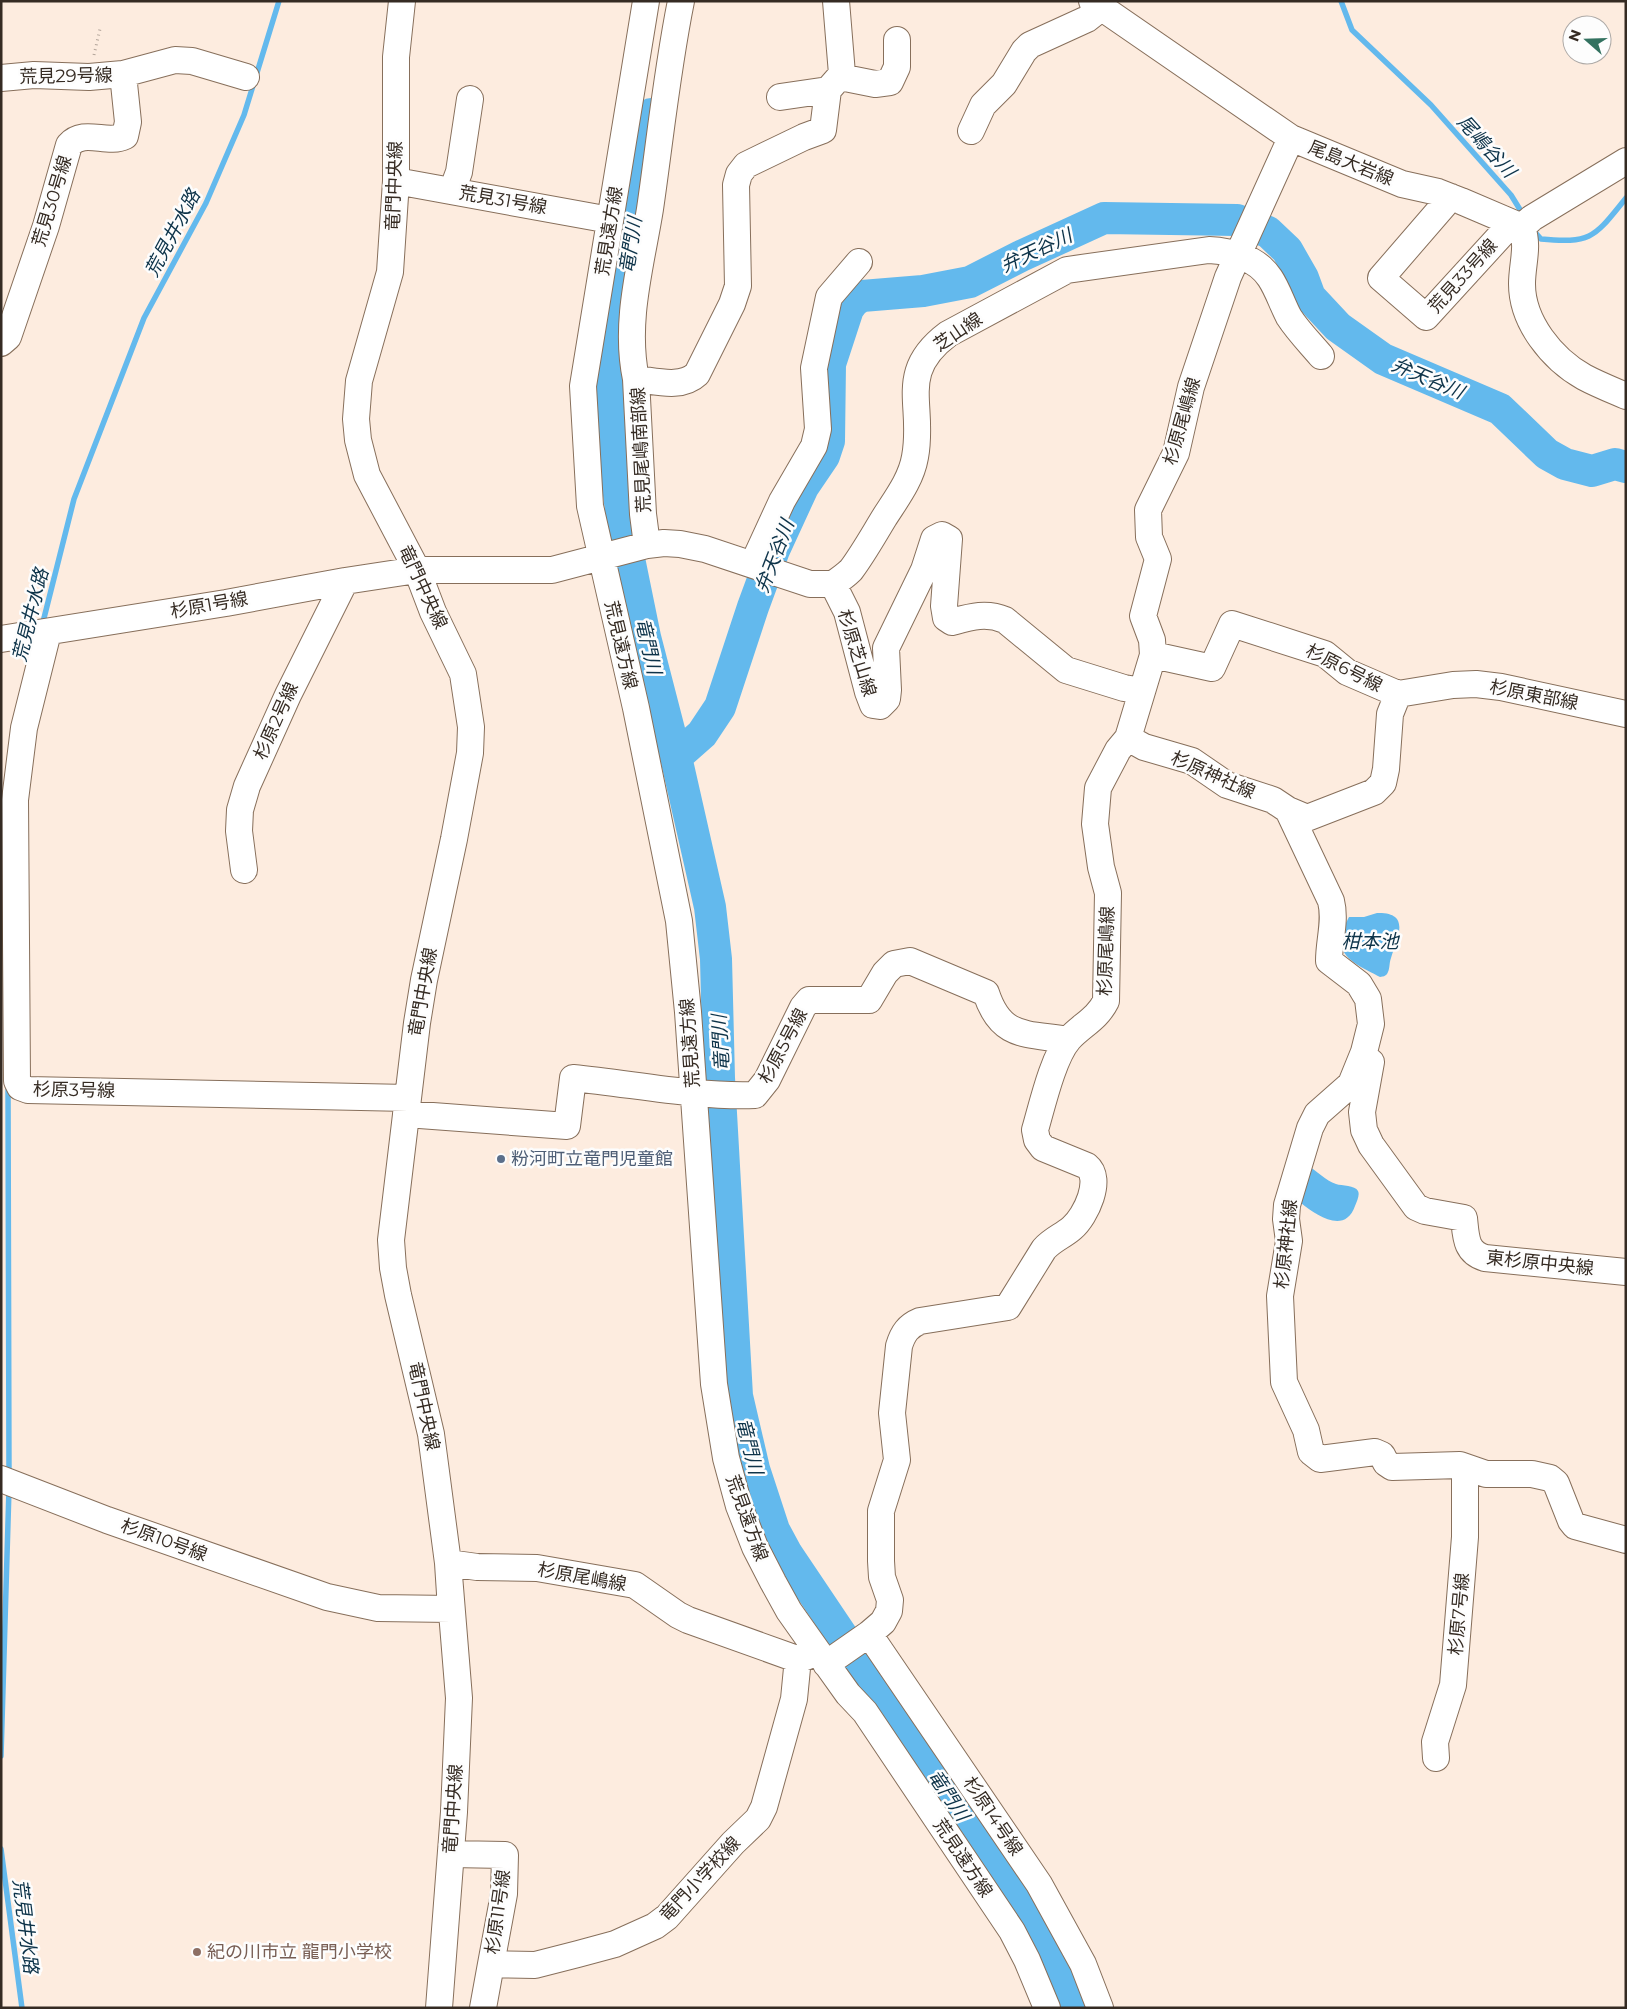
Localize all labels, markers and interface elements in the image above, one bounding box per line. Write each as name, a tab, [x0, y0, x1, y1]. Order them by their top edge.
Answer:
north arrow	[1562, 15, 1612, 65]
text: N	[1564, 27, 1585, 44]
street label: 荒見29号線	[19, 64, 113, 88]
water label: 尾嶋谷川	[1453, 110, 1522, 184]
street label: 尾島大岩線	[1305, 136, 1397, 190]
street label: 竜門中央線	[381, 141, 407, 231]
street label: 荒見30号線	[28, 153, 76, 249]
street label: 荒見31号線	[457, 181, 549, 219]
water label: 荒見井水路	[140, 184, 206, 281]
street label: 荒見遠方線	[591, 185, 627, 277]
water label: 竜門川	[615, 213, 647, 275]
water label: 弁天谷川	[997, 223, 1077, 277]
street label: 荒見33号線	[1424, 234, 1502, 318]
street label: 芝山線	[929, 308, 987, 356]
water label: 弁天谷川	[1388, 353, 1469, 405]
street label: 杉原尾嶋線	[1159, 375, 1205, 467]
street label: 荒見尾嶋南部線	[627, 387, 655, 513]
water label: 弁天谷川	[750, 515, 800, 596]
street label: 竜門中央線	[394, 542, 452, 632]
water label: 荒見井水路	[8, 564, 54, 664]
street label: 杉原1号線	[168, 587, 250, 623]
street label: 荒見遠方線	[600, 599, 642, 691]
street label: 杉原芝山線	[833, 607, 881, 699]
water label: 竜門川	[631, 616, 667, 678]
street label: 杉原6号線	[1302, 639, 1386, 697]
street label: 杉原東部線	[1488, 676, 1580, 714]
street label: 杉原2号線	[249, 679, 303, 763]
street label: 杉原神社線	[1167, 747, 1259, 803]
street label: 杉原尾嶋線	[1093, 906, 1119, 996]
water label: 柑本池	[1341, 930, 1400, 953]
street label: 竜門中央線	[404, 946, 442, 1038]
street label: 荒見遠方線	[676, 997, 704, 1089]
street label: 杉原5号線	[754, 1005, 812, 1087]
water label: 竜門川	[707, 1012, 733, 1072]
street label: 杉原3号線	[33, 1078, 115, 1102]
place label: 粉河町立竜門児童館	[511, 1148, 673, 1170]
marker: 粉河町立竜門児童館	[495, 1153, 507, 1165]
street label: 杉原神社線	[1270, 1198, 1302, 1290]
street label: 東杉原中央線	[1485, 1246, 1595, 1280]
street label: 竜門中央線	[404, 1360, 444, 1452]
water label: 竜門川	[731, 1416, 768, 1478]
street label: 荒見遠方線	[721, 1472, 773, 1564]
street label: 杉原10号線	[118, 1514, 210, 1566]
street label: 杉原尾嶋線	[536, 1558, 628, 1596]
street label: 杉原7号線	[1444, 1572, 1474, 1656]
street label: 竜門中央線	[439, 1763, 467, 1855]
water label: 竜門川	[923, 1765, 975, 1827]
street label: 杉原14号線	[959, 1772, 1027, 1860]
street label: 荒見遠方線	[929, 1815, 997, 1901]
street label: 竜門小学校線	[655, 1832, 745, 1926]
street label: 杉原11号線	[481, 1868, 515, 1956]
water label: 荒見井水路	[8, 1878, 43, 1977]
place label: 紀の川市立 龍門小学校	[207, 1941, 392, 1963]
marker: 紀の川市立 龍門小学校	[191, 1946, 203, 1958]

